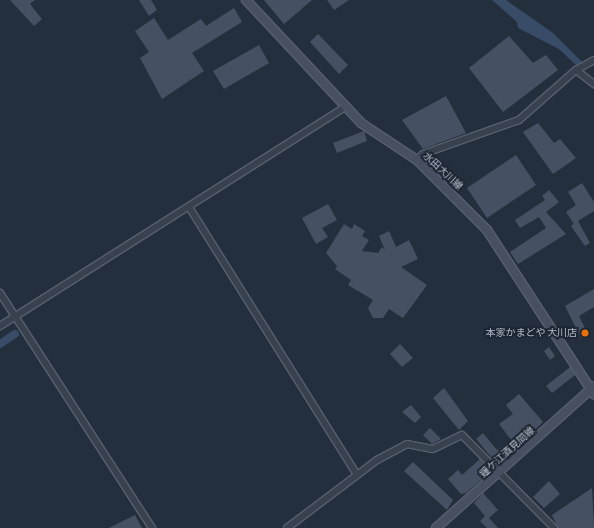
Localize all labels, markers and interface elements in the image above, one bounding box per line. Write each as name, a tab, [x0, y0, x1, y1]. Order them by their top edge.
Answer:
street label: 水田大川線	[421, 150, 465, 192]
place label: 本家かまどや 大川店	[486, 327, 577, 339]
marker: 本家かまどや 大川店	[580, 328, 590, 338]
street label: 鐘ケ江酒見間線	[477, 424, 537, 480]

